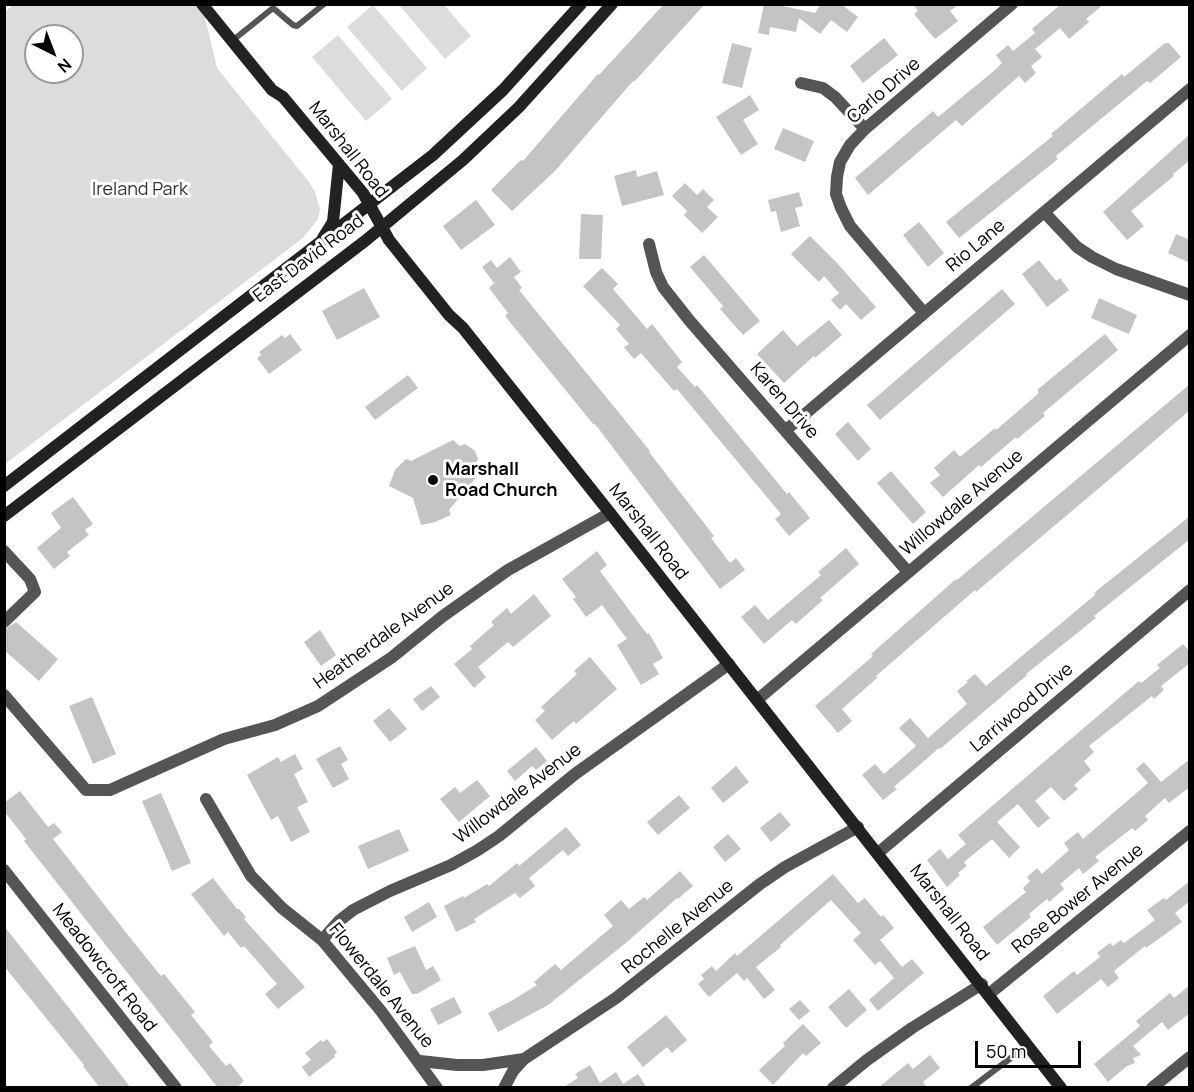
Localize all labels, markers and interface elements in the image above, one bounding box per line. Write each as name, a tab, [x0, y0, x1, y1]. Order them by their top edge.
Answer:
north arrow	[24, 24, 84, 84]
street label: Carlo Drive	[843, 53, 925, 129]
text: N	[53, 54, 76, 78]
street label: Marshall Road	[304, 98, 392, 202]
park label: Ireland Park	[92, 179, 188, 201]
street label: East David Road	[250, 210, 368, 308]
street label: Rio Lane	[942, 215, 1010, 277]
street label: Karen Drive	[745, 359, 823, 443]
street label: Willowdale Avenue	[896, 445, 1028, 561]
place label: Marshall Road Church	[445, 459, 558, 502]
marker: Marshall Road Church	[426, 473, 440, 487]
street label: Marshall Road	[604, 480, 692, 584]
street label: Heatherdale Avenue	[310, 578, 458, 694]
street label: Larriwood Drive	[966, 659, 1078, 757]
street label: Willowdale Avenue	[450, 739, 586, 849]
street label: Rose Bower Avenue	[1008, 839, 1148, 959]
street label: Marshall Road	[905, 861, 993, 965]
street label: Rochelle Avenue	[618, 875, 738, 979]
street label: Meadowcroft Road	[47, 900, 161, 1036]
street label: Flowerdale Avenue	[324, 919, 438, 1053]
scale bar	[978, 1029, 1084, 1067]
text: 50 m	[986, 1039, 1026, 1063]

